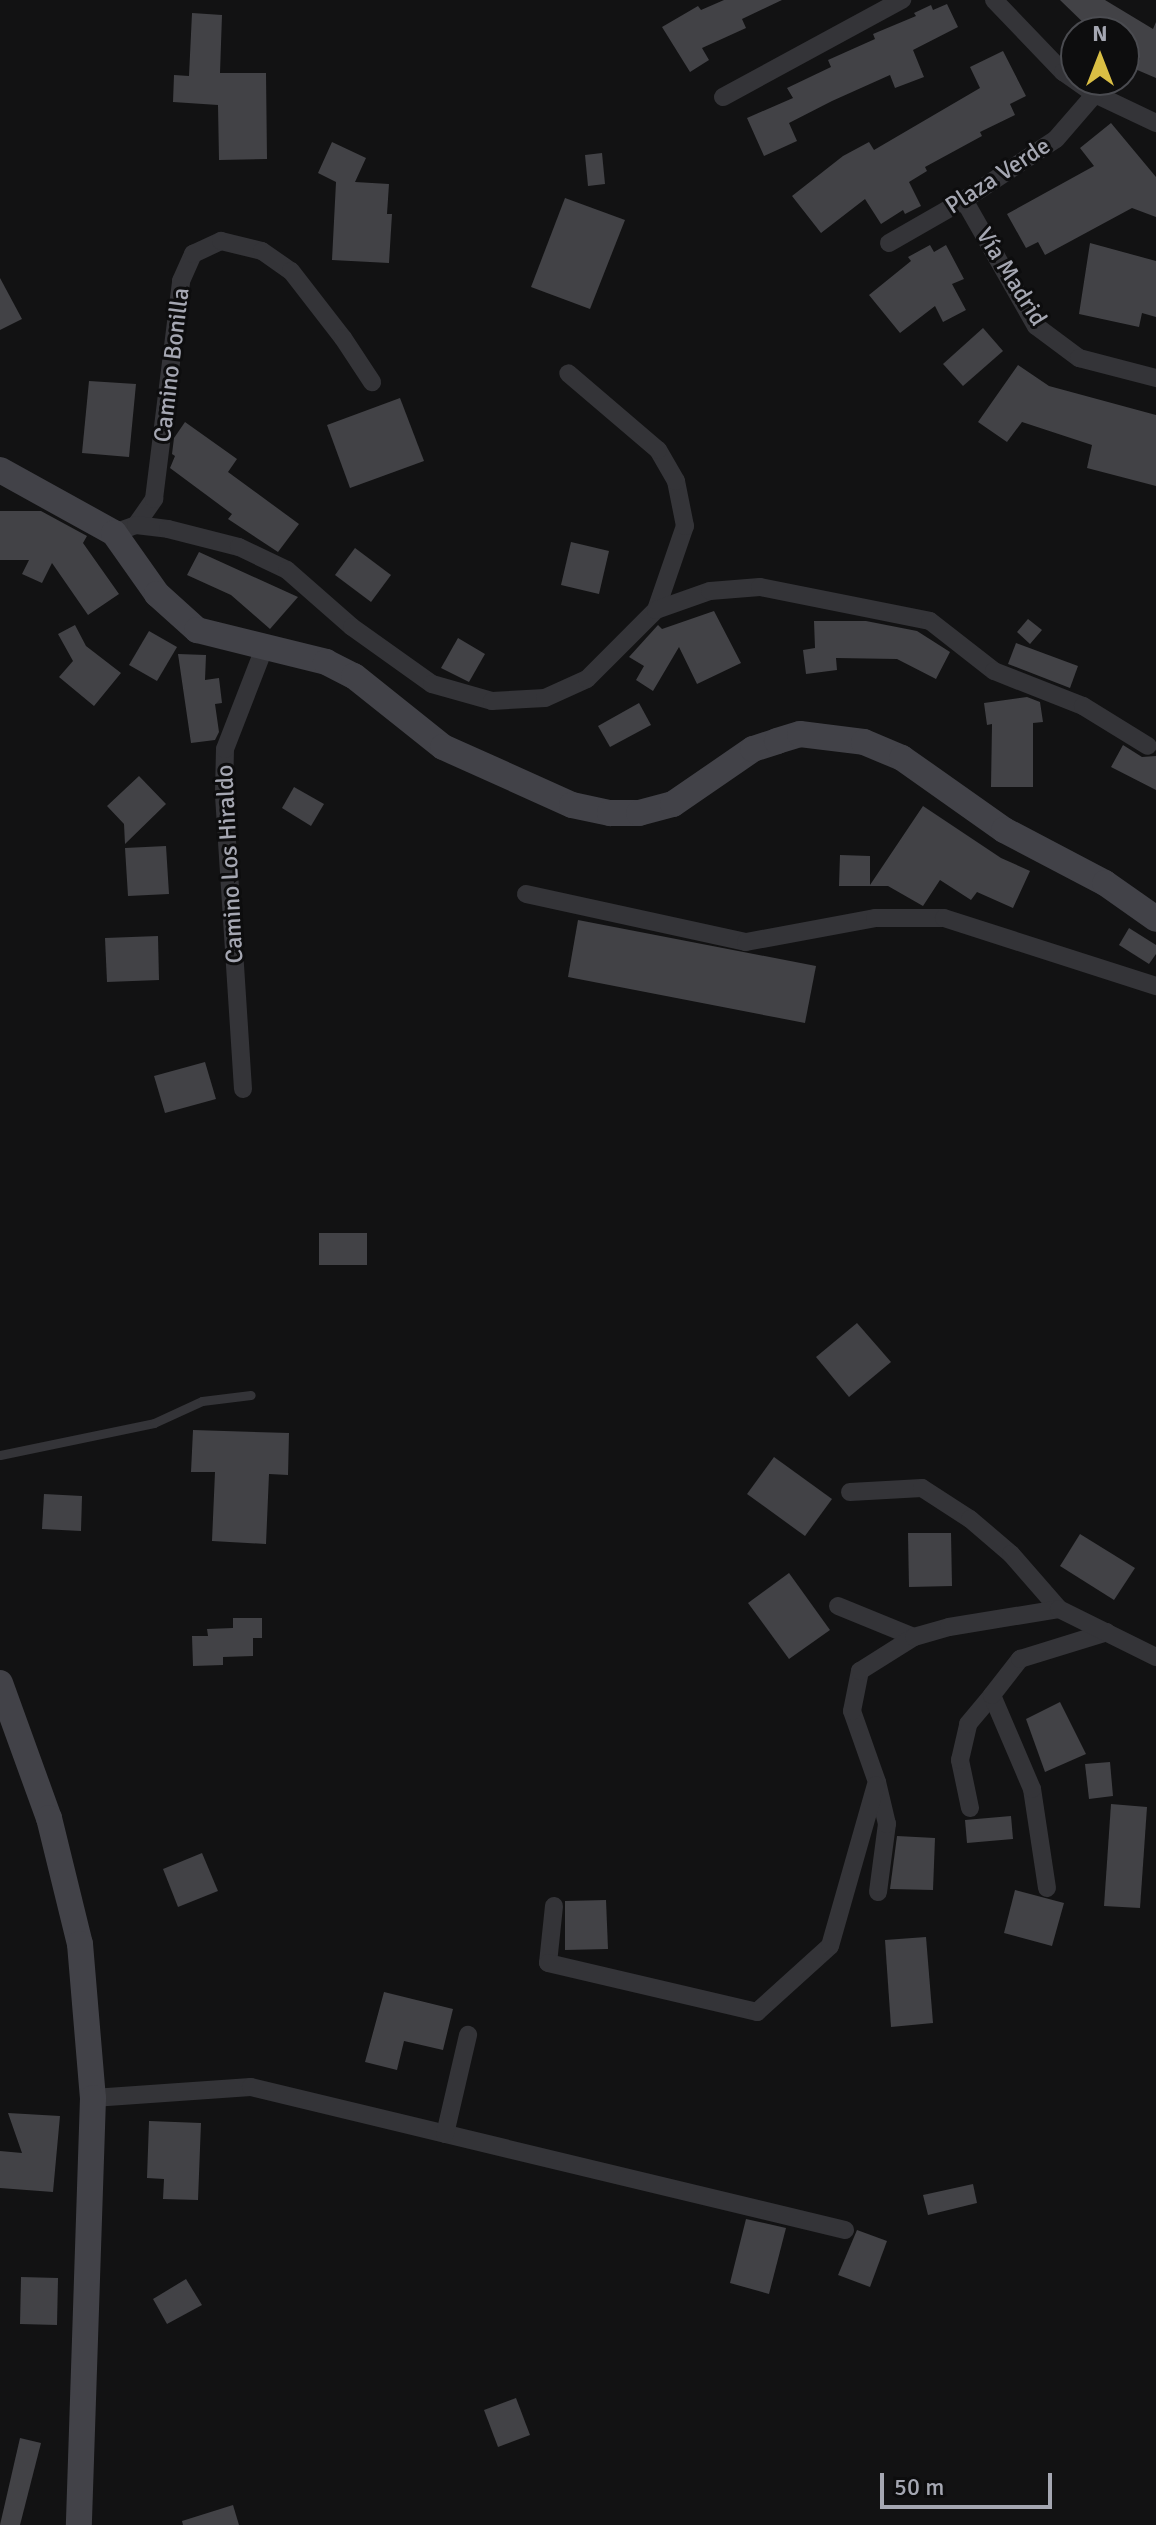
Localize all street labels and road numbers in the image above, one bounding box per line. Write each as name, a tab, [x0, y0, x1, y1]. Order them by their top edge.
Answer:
street label: Plaza Verde	[940, 132, 1056, 220]
street label: Vía Madrid	[970, 223, 1052, 331]
street label: Camino Bonilla	[148, 286, 196, 444]
street label: Camino Los Hiraldo	[210, 764, 250, 964]

